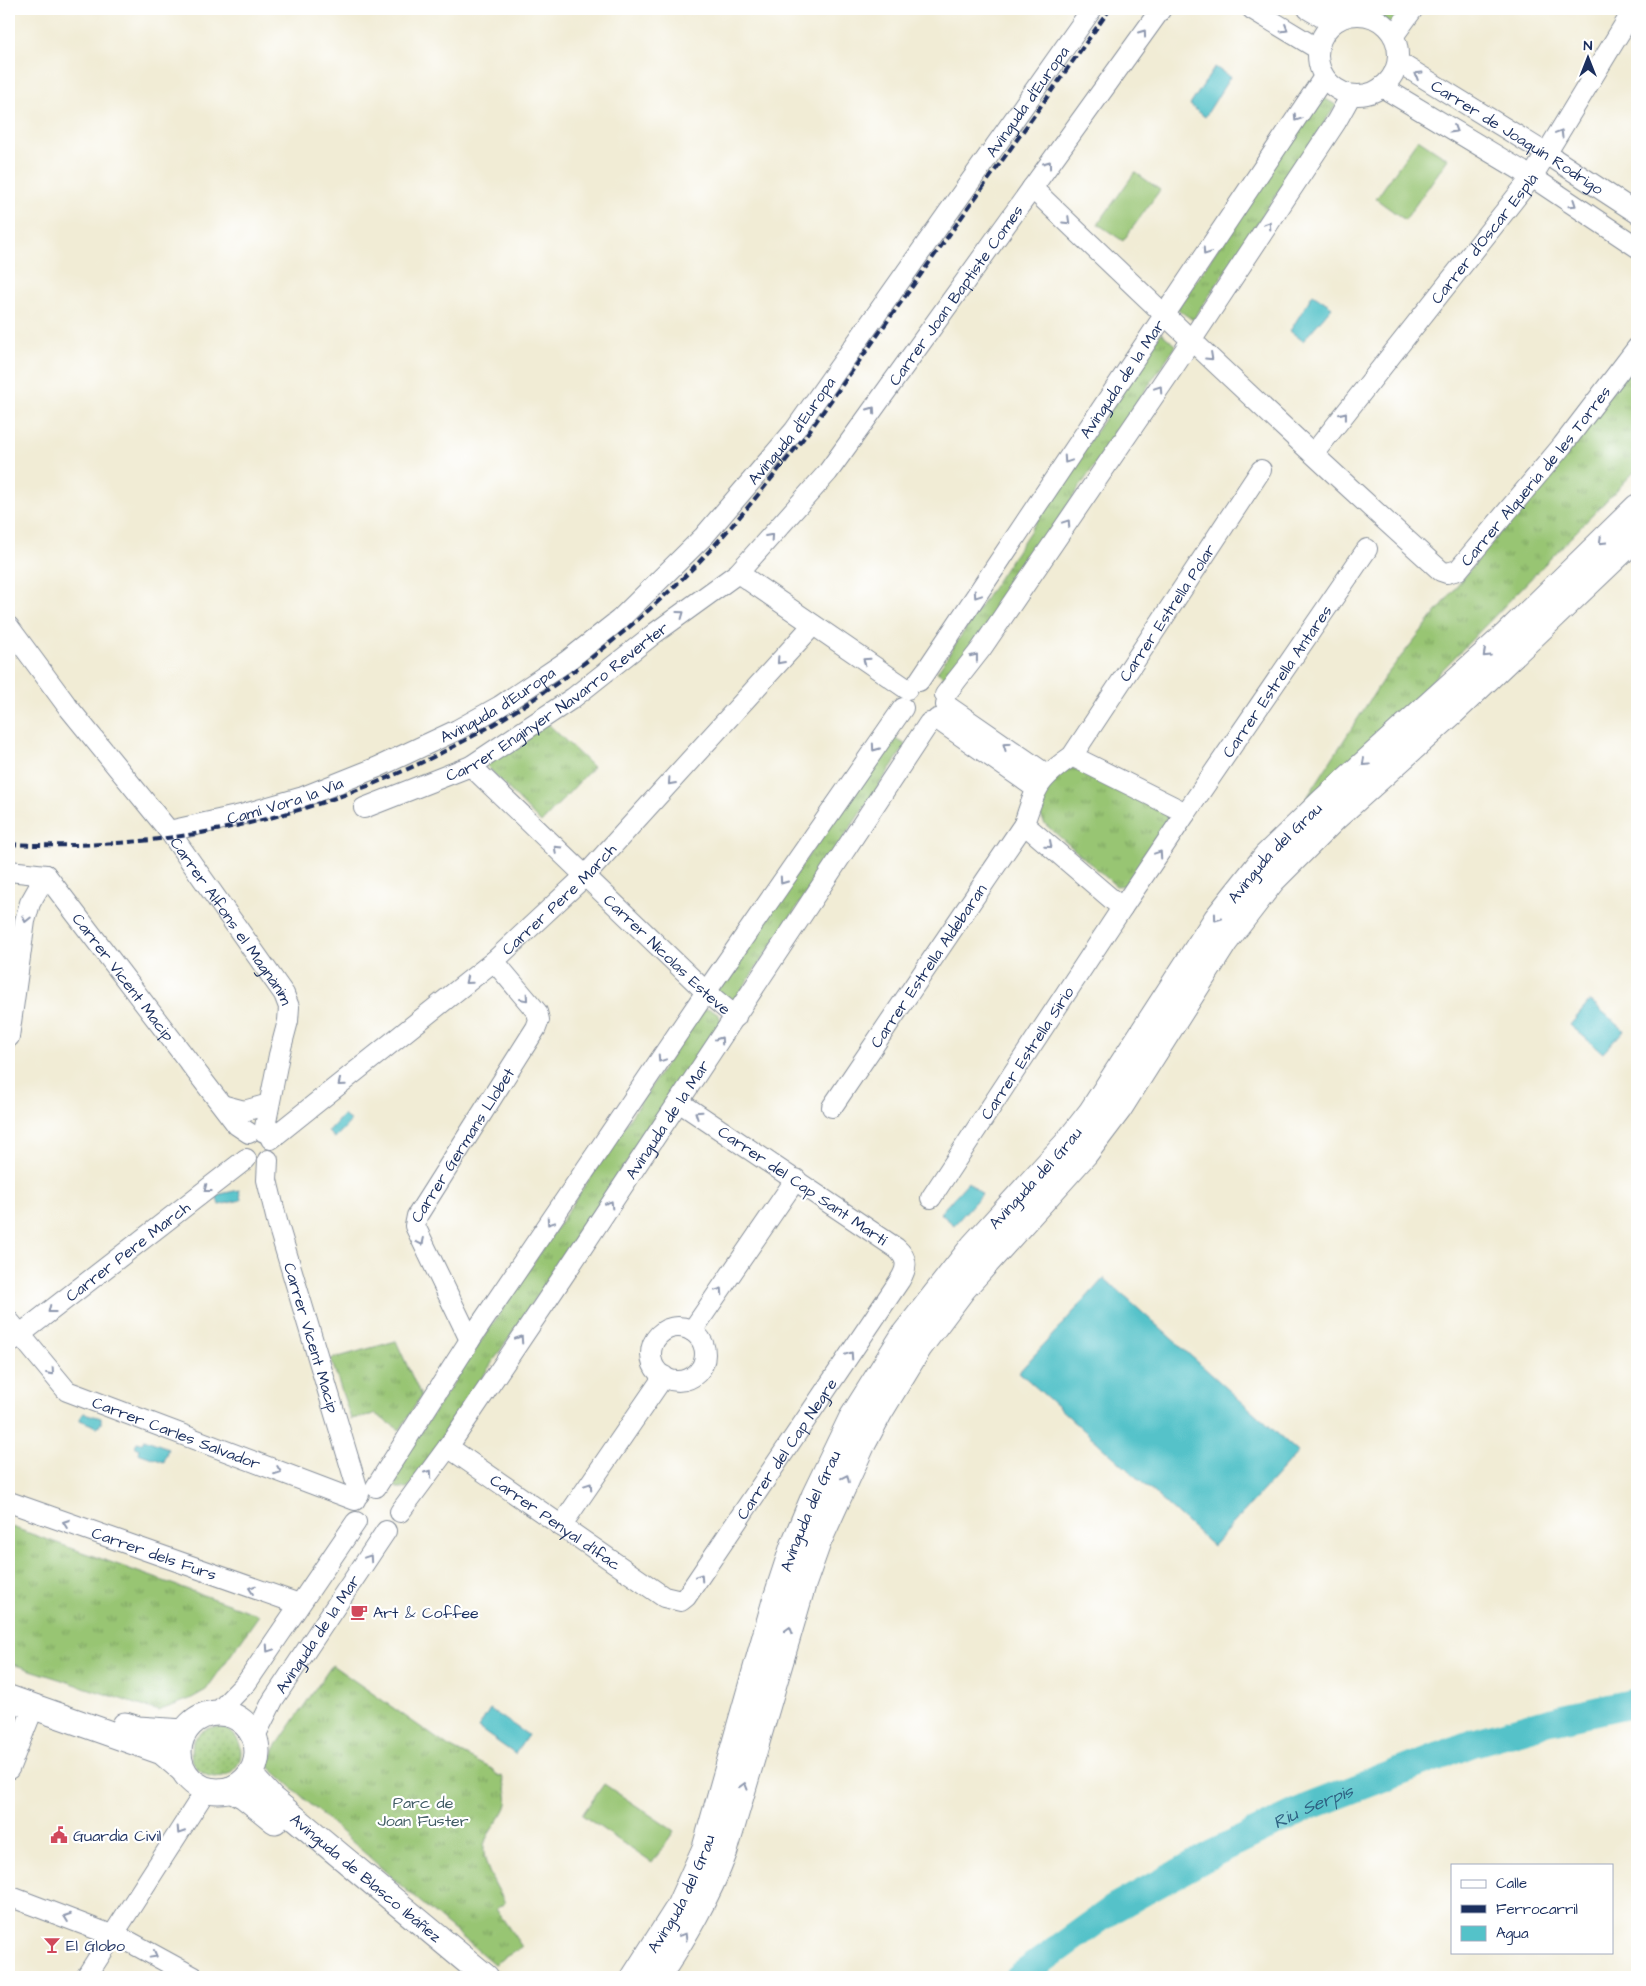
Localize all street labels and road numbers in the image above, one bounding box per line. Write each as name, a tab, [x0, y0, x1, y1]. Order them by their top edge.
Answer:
street label: Avinguda d'Europa	[981, 42, 1075, 162]
street label: Carrer de Joaquín Rodrigo	[1427, 75, 1608, 200]
street label: Carrer d'Oscar Esplà	[1426, 169, 1543, 309]
street label: Carrer Joan Baptiste Comes	[884, 201, 1029, 390]
street label: Avinguda de la Mar	[1075, 315, 1170, 443]
street label: Avinguda d'Europa	[743, 373, 841, 490]
street label: Carrer Alqueria de les Torres	[1456, 382, 1616, 571]
street label: Carrer Estrella Polar	[1114, 540, 1221, 686]
street label: Carrer Estrella Antares	[1217, 601, 1337, 762]
street label: Carrer Enginyer Navarro Reverter	[443, 617, 673, 787]
street label: Avinguda d'Europa	[436, 662, 560, 749]
street label: Camí Vora la Via	[225, 772, 347, 830]
street label: Avinguda del Grau	[1223, 798, 1327, 908]
street label: Carrer Alfons el Magnànim	[164, 833, 297, 1009]
street label: Carrer Pere March	[497, 839, 622, 960]
street label: Carrer Estrella Aldebaran	[865, 880, 992, 1052]
street label: Carrer Nicolas Esteve	[598, 889, 735, 1020]
street label: Carrer Vicent Macip	[67, 909, 179, 1046]
street label: Carrer Estrella Sirio	[976, 982, 1079, 1124]
street label: Avinguda de la Mar	[620, 1056, 715, 1184]
street label: Carrer Germans Llobet	[406, 1063, 520, 1227]
street label: Carrer del Cap Sant Martí	[713, 1121, 892, 1251]
street label: Avinguda del Grau	[984, 1123, 1087, 1234]
street label: Carrer Pere March	[61, 1196, 195, 1307]
street label: Carrer Vicent Macip	[278, 1260, 344, 1416]
street label: Carrer del Cap Negre	[732, 1374, 843, 1524]
street label: Carrer Carles Salvador	[89, 1392, 264, 1475]
street label: Avinguda del Grau	[775, 1447, 846, 1575]
street label: Carrer Penyal d'Ifac	[485, 1469, 625, 1576]
street label: Carrer dels Furs	[89, 1522, 219, 1586]
street label: Avinguda de la Mar	[270, 1571, 366, 1698]
street label: Avinguda de Blasco Ibáñez	[285, 1808, 446, 1948]
street label: Avinguda del Grau	[642, 1832, 720, 1957]

